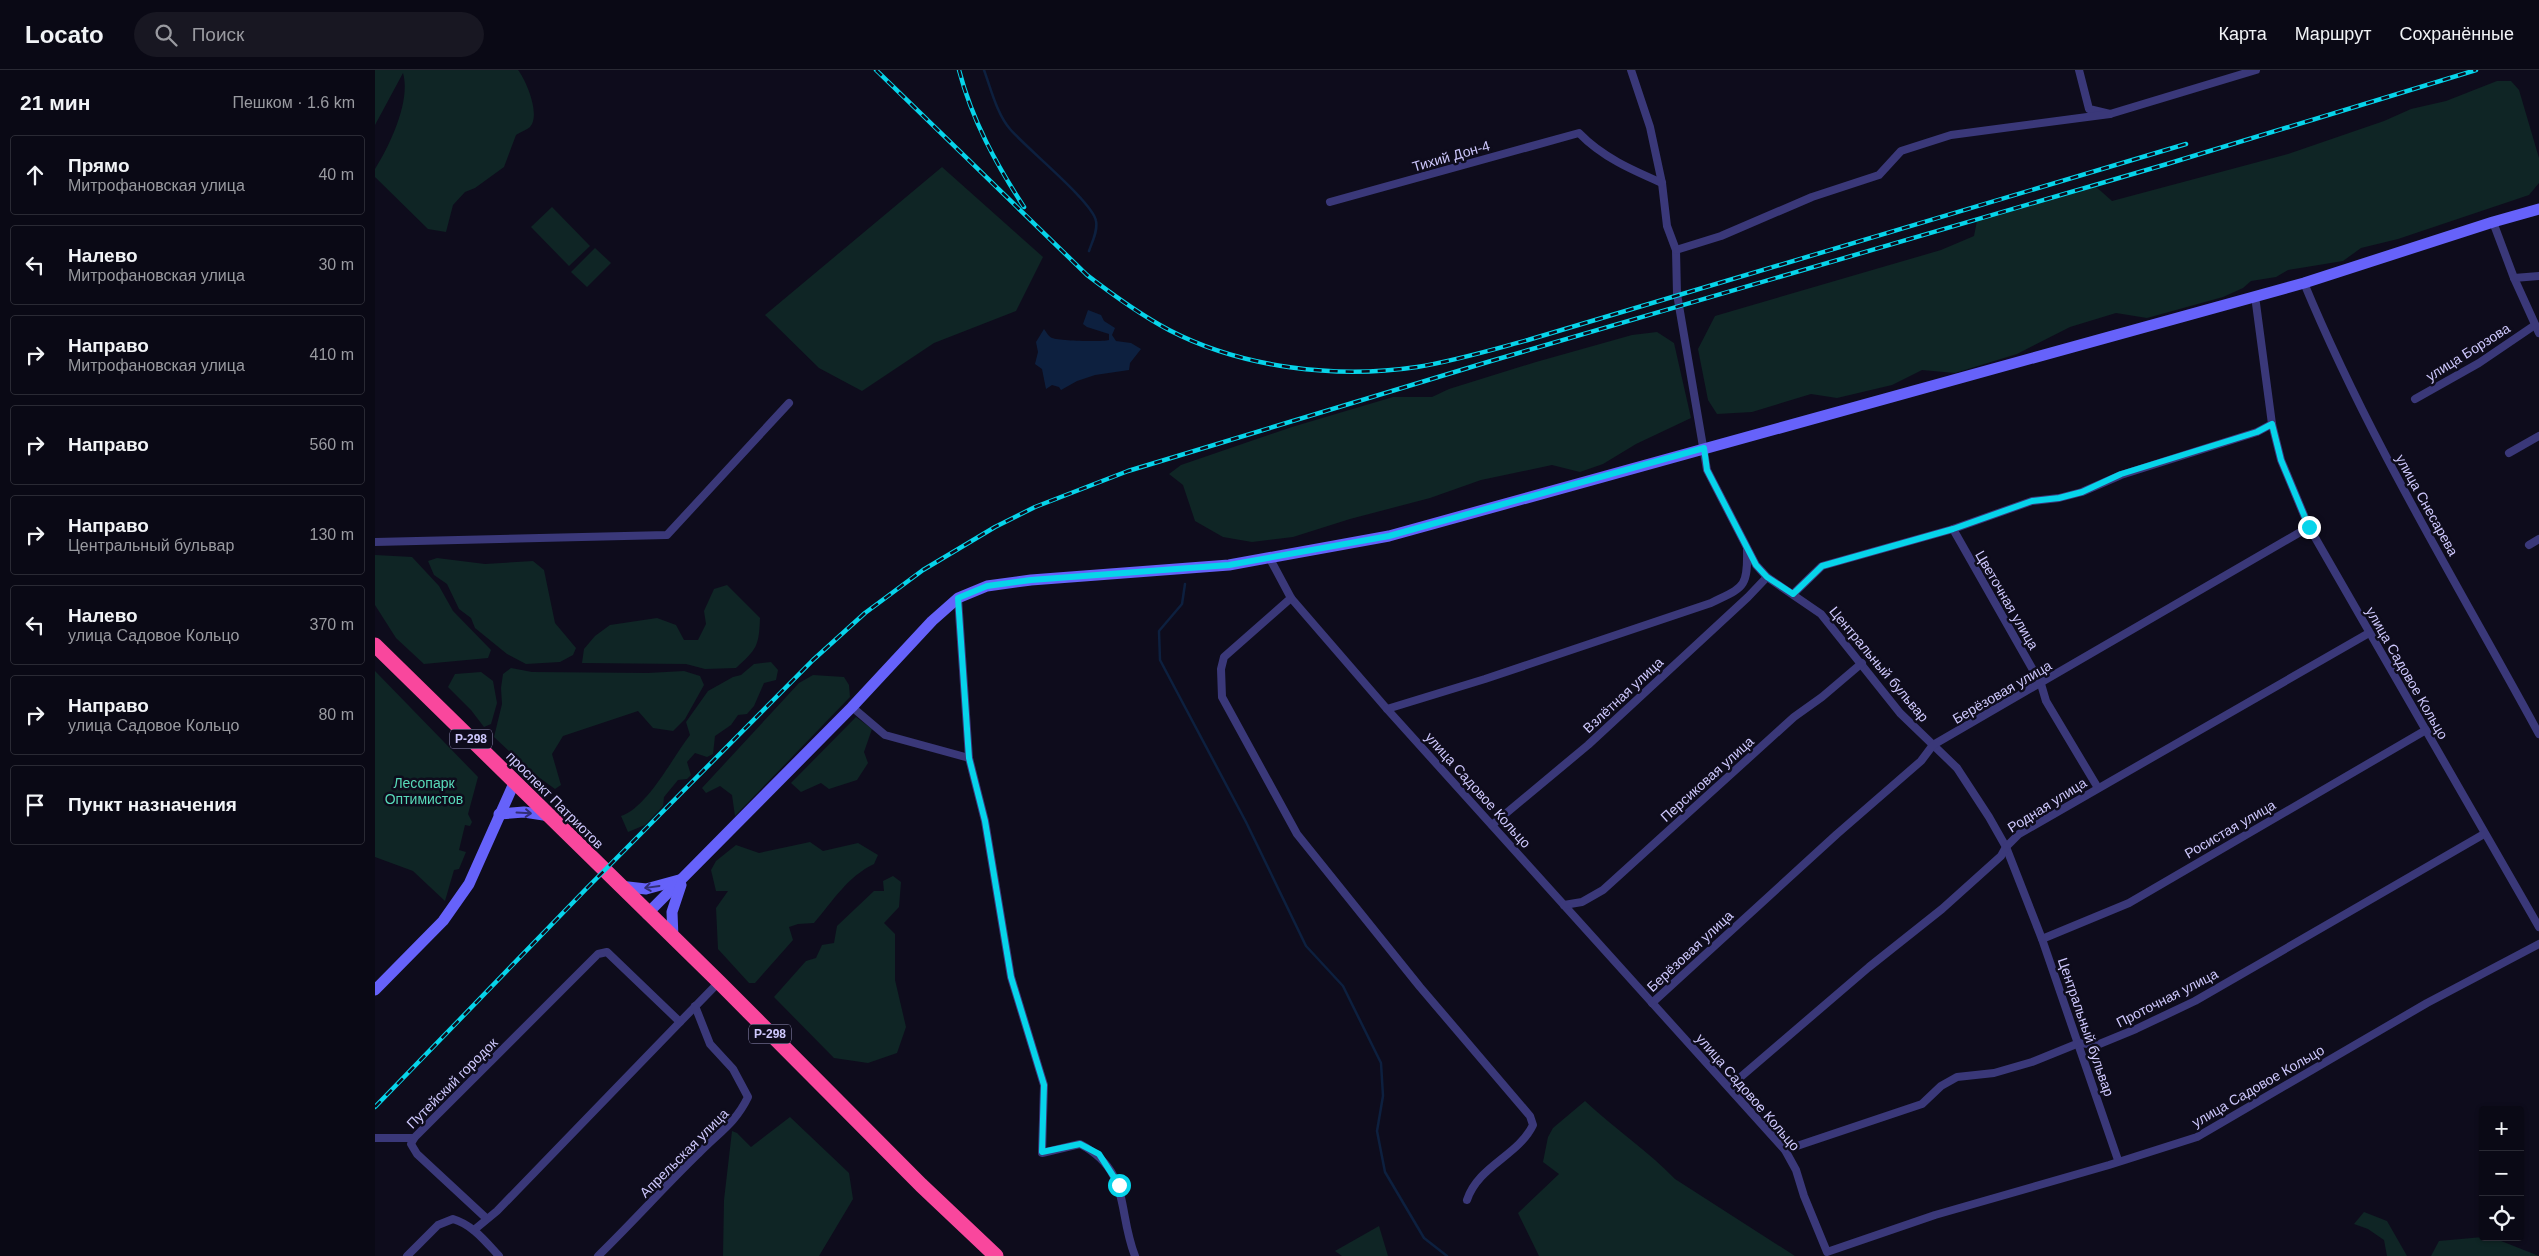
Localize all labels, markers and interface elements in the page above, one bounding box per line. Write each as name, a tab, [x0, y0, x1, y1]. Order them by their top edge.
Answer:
search box	[134, 12, 484, 57]
text: Locato	[25, 21, 104, 48]
icon: search	[152, 21, 180, 49]
text: Поиск	[192, 24, 244, 45]
text: Карта	[2219, 24, 2267, 44]
text: Маршрут	[2295, 24, 2371, 44]
text: Сохранённые	[2399, 24, 2514, 44]
text: 21 мин	[20, 91, 90, 114]
text: Пешком · 1.6 km	[232, 94, 355, 111]
street label: Тихий Дон-4	[1410, 137, 1492, 175]
text: Прямо	[68, 155, 130, 176]
icon: ahead	[21, 161, 49, 189]
text: 40 m	[318, 166, 354, 183]
text: Митрофановская улица	[68, 177, 245, 194]
text: Налево	[68, 245, 138, 266]
icon: left	[21, 251, 49, 279]
text: 30 m	[318, 256, 354, 273]
text: Митрофановская улица	[68, 267, 245, 284]
street label: улица Борзова	[2423, 320, 2513, 384]
text: Направо	[68, 335, 149, 356]
icon: right	[21, 341, 49, 369]
text: 410 m	[310, 346, 354, 363]
text: Митрофановская улица	[68, 357, 245, 374]
icon: right	[21, 431, 49, 459]
text: Направо	[68, 434, 149, 455]
text: 560 m	[310, 436, 354, 453]
street label: улица Снесарева	[2393, 452, 2462, 559]
text: Направо	[68, 515, 149, 536]
route end	[2298, 516, 2321, 539]
icon: right	[21, 521, 49, 549]
text: 130 m	[310, 526, 354, 543]
text: Центральный бульвар	[68, 537, 234, 554]
street label: Цветочная улица	[1972, 548, 2042, 652]
street label: Центральный бульвар	[1826, 603, 1932, 725]
street label: улица Садовое Кольцо	[2363, 604, 2452, 742]
text: Налево	[68, 605, 138, 626]
icon: left	[21, 611, 49, 639]
text: 370 m	[310, 616, 354, 633]
text: улица Садовое Кольцо	[68, 627, 239, 644]
street label: Взлётная улица	[1580, 654, 1666, 736]
street label: Берёзовая улица	[1950, 657, 2055, 727]
text: Направо	[68, 695, 149, 716]
icon: right	[21, 701, 49, 729]
text: 80 m	[318, 706, 354, 723]
text: улица Садовое Кольцо	[68, 717, 239, 734]
street label: улица Садовое Кольцо	[1422, 729, 1534, 851]
road number: Р-298	[450, 730, 492, 749]
street label: Персиковая улица	[1657, 733, 1757, 825]
street label: проспект Патриотов	[503, 748, 607, 852]
street label: Родная улица	[2005, 774, 2090, 836]
park label: Лесопарк Оптимистов	[385, 775, 463, 807]
icon: arrive	[21, 791, 49, 819]
text: Пункт назначения	[68, 794, 237, 815]
street label: Росистая улица	[2182, 796, 2278, 862]
one-way arrow	[516, 808, 532, 817]
one-way arrow	[645, 883, 661, 893]
street label: Берёзовая улица	[1644, 907, 1736, 995]
street label: Центральный бульвар	[2055, 956, 2117, 1099]
street label: Проточная улица	[2114, 965, 2221, 1031]
road number: Р-298	[749, 1024, 791, 1044]
street label: улица Садовое Кольцо	[1693, 1030, 1803, 1154]
street label: Путейский городок	[403, 1034, 501, 1132]
street label: улица Садовое Кольцо	[2189, 1041, 2327, 1130]
street label: Апрельская улица	[636, 1105, 732, 1201]
map controls	[2479, 1106, 2524, 1241]
button: +	[2479, 1106, 2524, 1151]
button: −	[2479, 1151, 2524, 1196]
route start	[1108, 1174, 1131, 1197]
button: locate	[2479, 1196, 2524, 1241]

